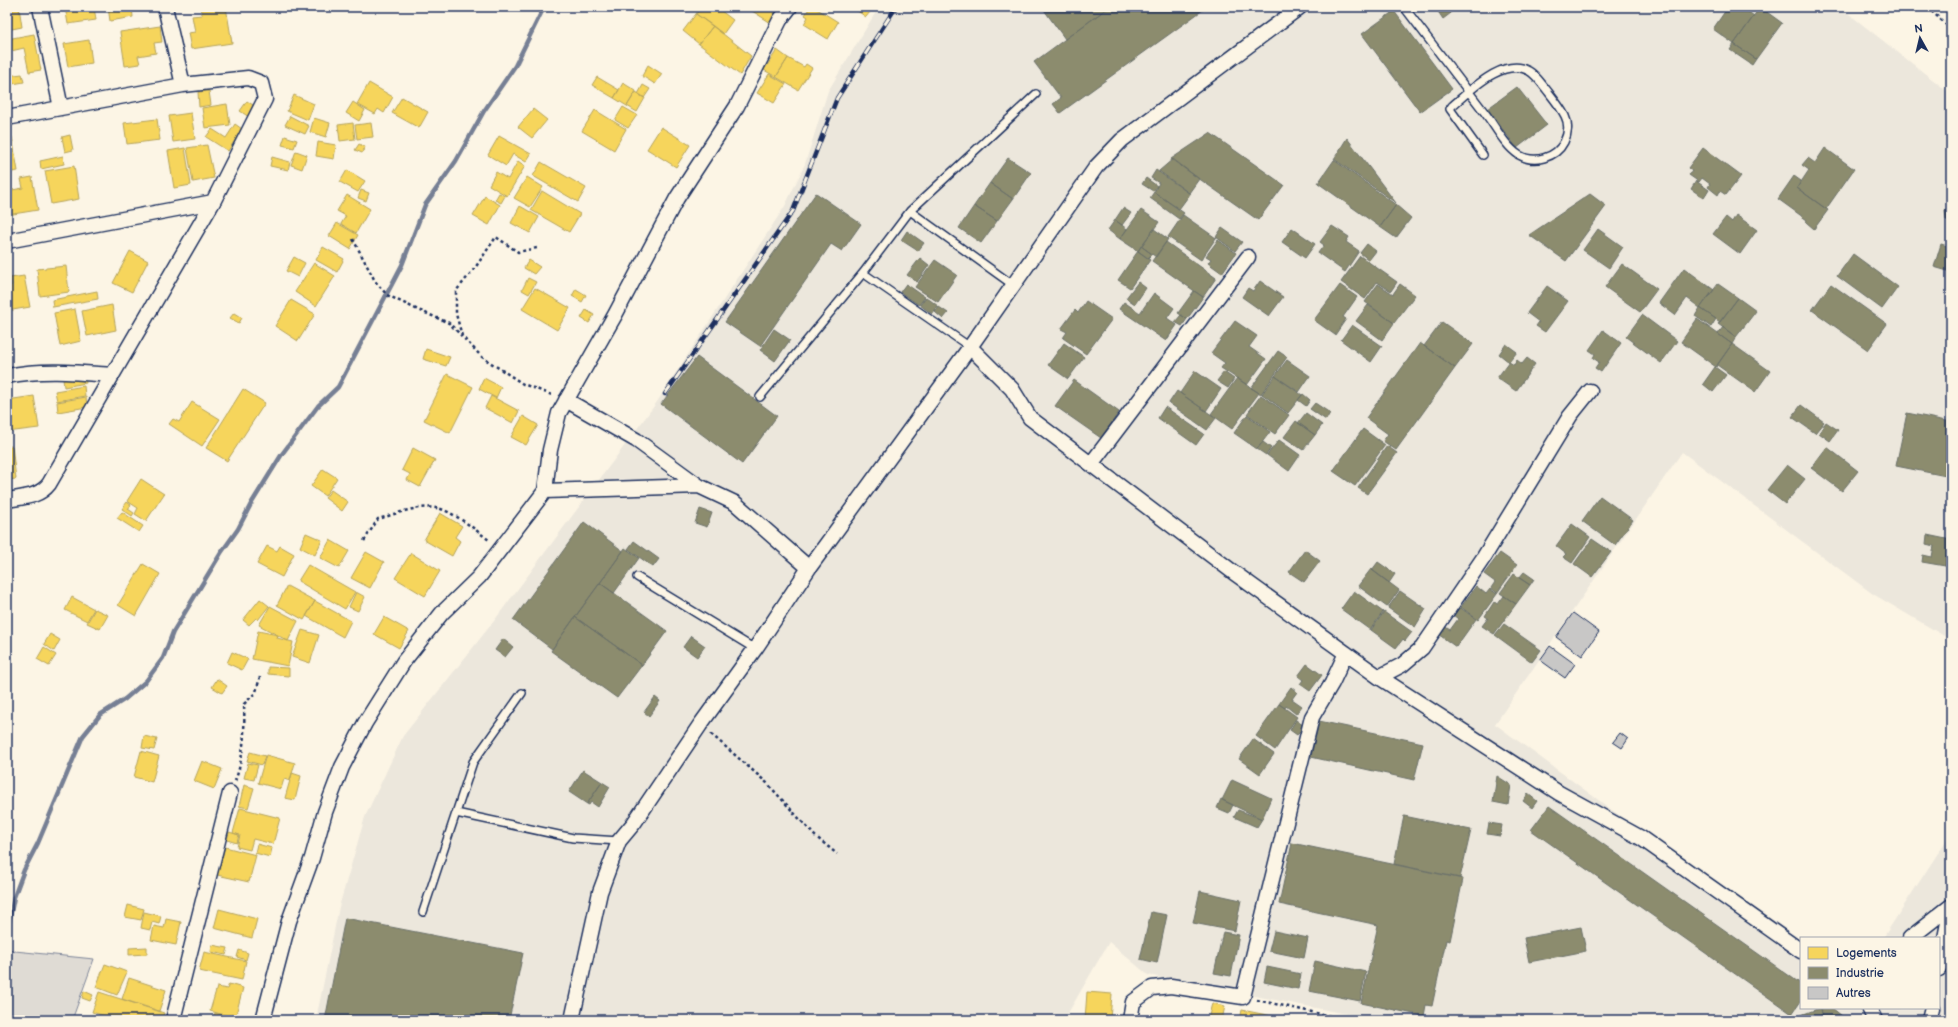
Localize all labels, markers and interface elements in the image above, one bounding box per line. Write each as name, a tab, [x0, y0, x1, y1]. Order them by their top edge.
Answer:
north arrow	[1900, 18, 1940, 58]
text: N	[1914, 22, 1924, 36]
legend	[1800, 937, 1940, 1009]
text: Logements	[1836, 946, 1897, 961]
text: Industrie	[1836, 966, 1884, 981]
text: Autres	[1836, 986, 1871, 1001]

